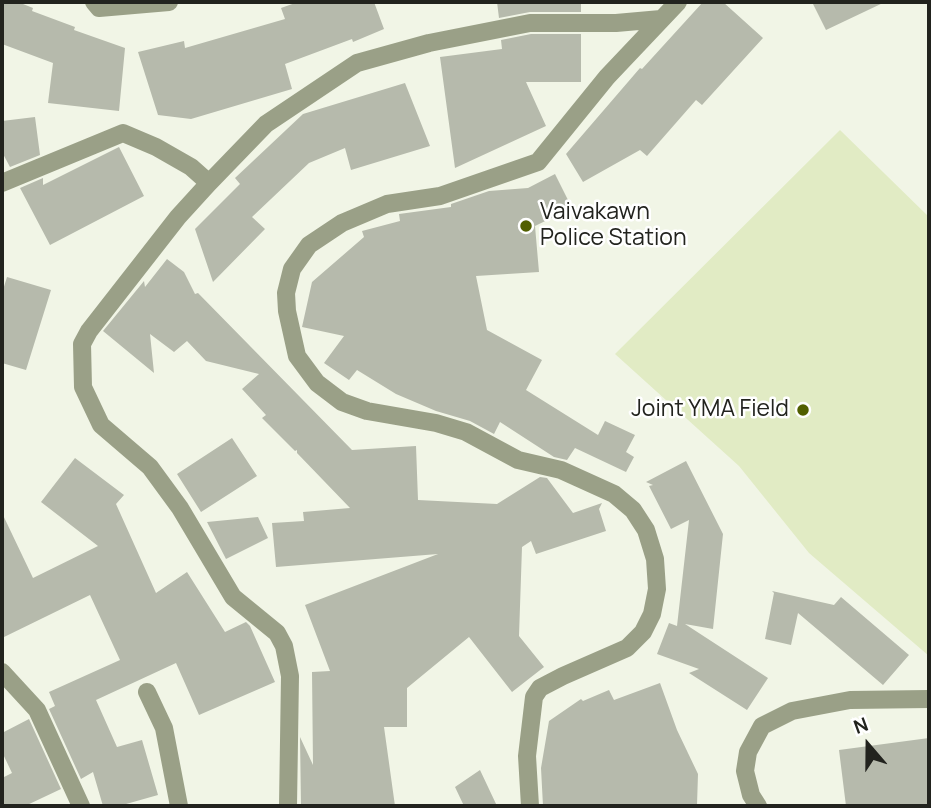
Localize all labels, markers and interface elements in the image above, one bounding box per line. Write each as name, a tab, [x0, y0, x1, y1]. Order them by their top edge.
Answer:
place label: Vaivakawn Police Station	[540, 199, 687, 253]
marker: Vaivakawn Police Station	[518, 218, 534, 234]
place label: Joint YMA Field	[631, 396, 789, 424]
marker: Joint YMA Field	[795, 402, 811, 418]
north arrow	[833, 710, 903, 780]
text: N	[850, 711, 872, 740]

